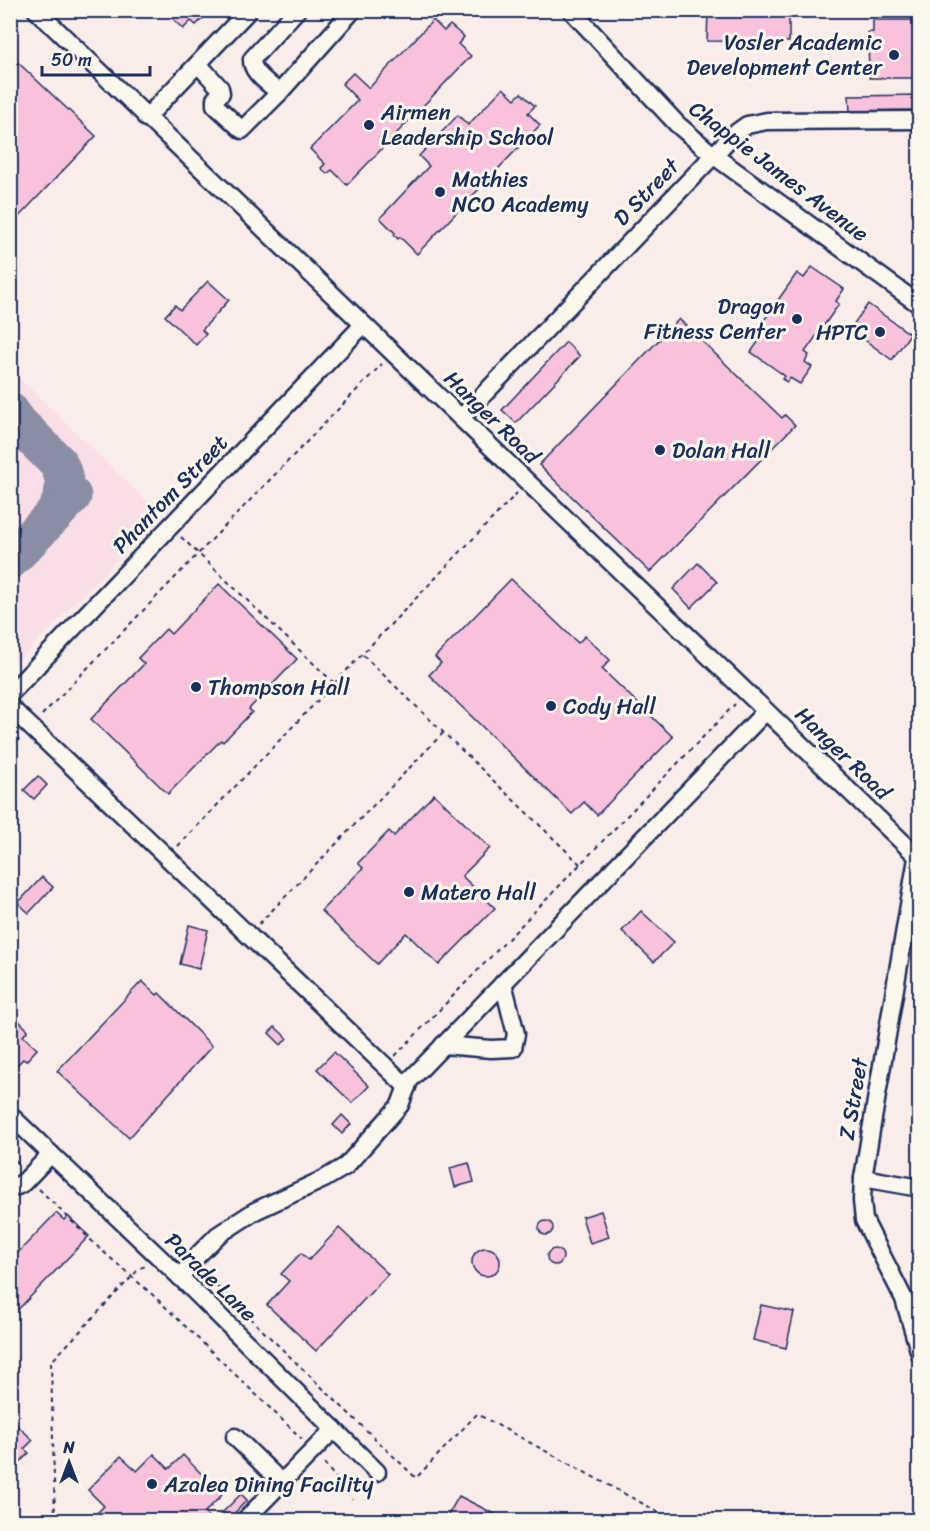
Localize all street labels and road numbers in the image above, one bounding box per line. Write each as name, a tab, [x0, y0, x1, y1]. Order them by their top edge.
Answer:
street label: Chappie James Avenue	[680, 90, 878, 252]
street label: D Street	[603, 148, 690, 235]
street label: Hanger Road	[434, 360, 551, 475]
street label: Phantom Street	[102, 425, 238, 563]
street label: Hanger Road	[785, 696, 902, 811]
street label: Z Street	[827, 1054, 880, 1143]
street label: Parade Lane	[155, 1222, 267, 1332]

